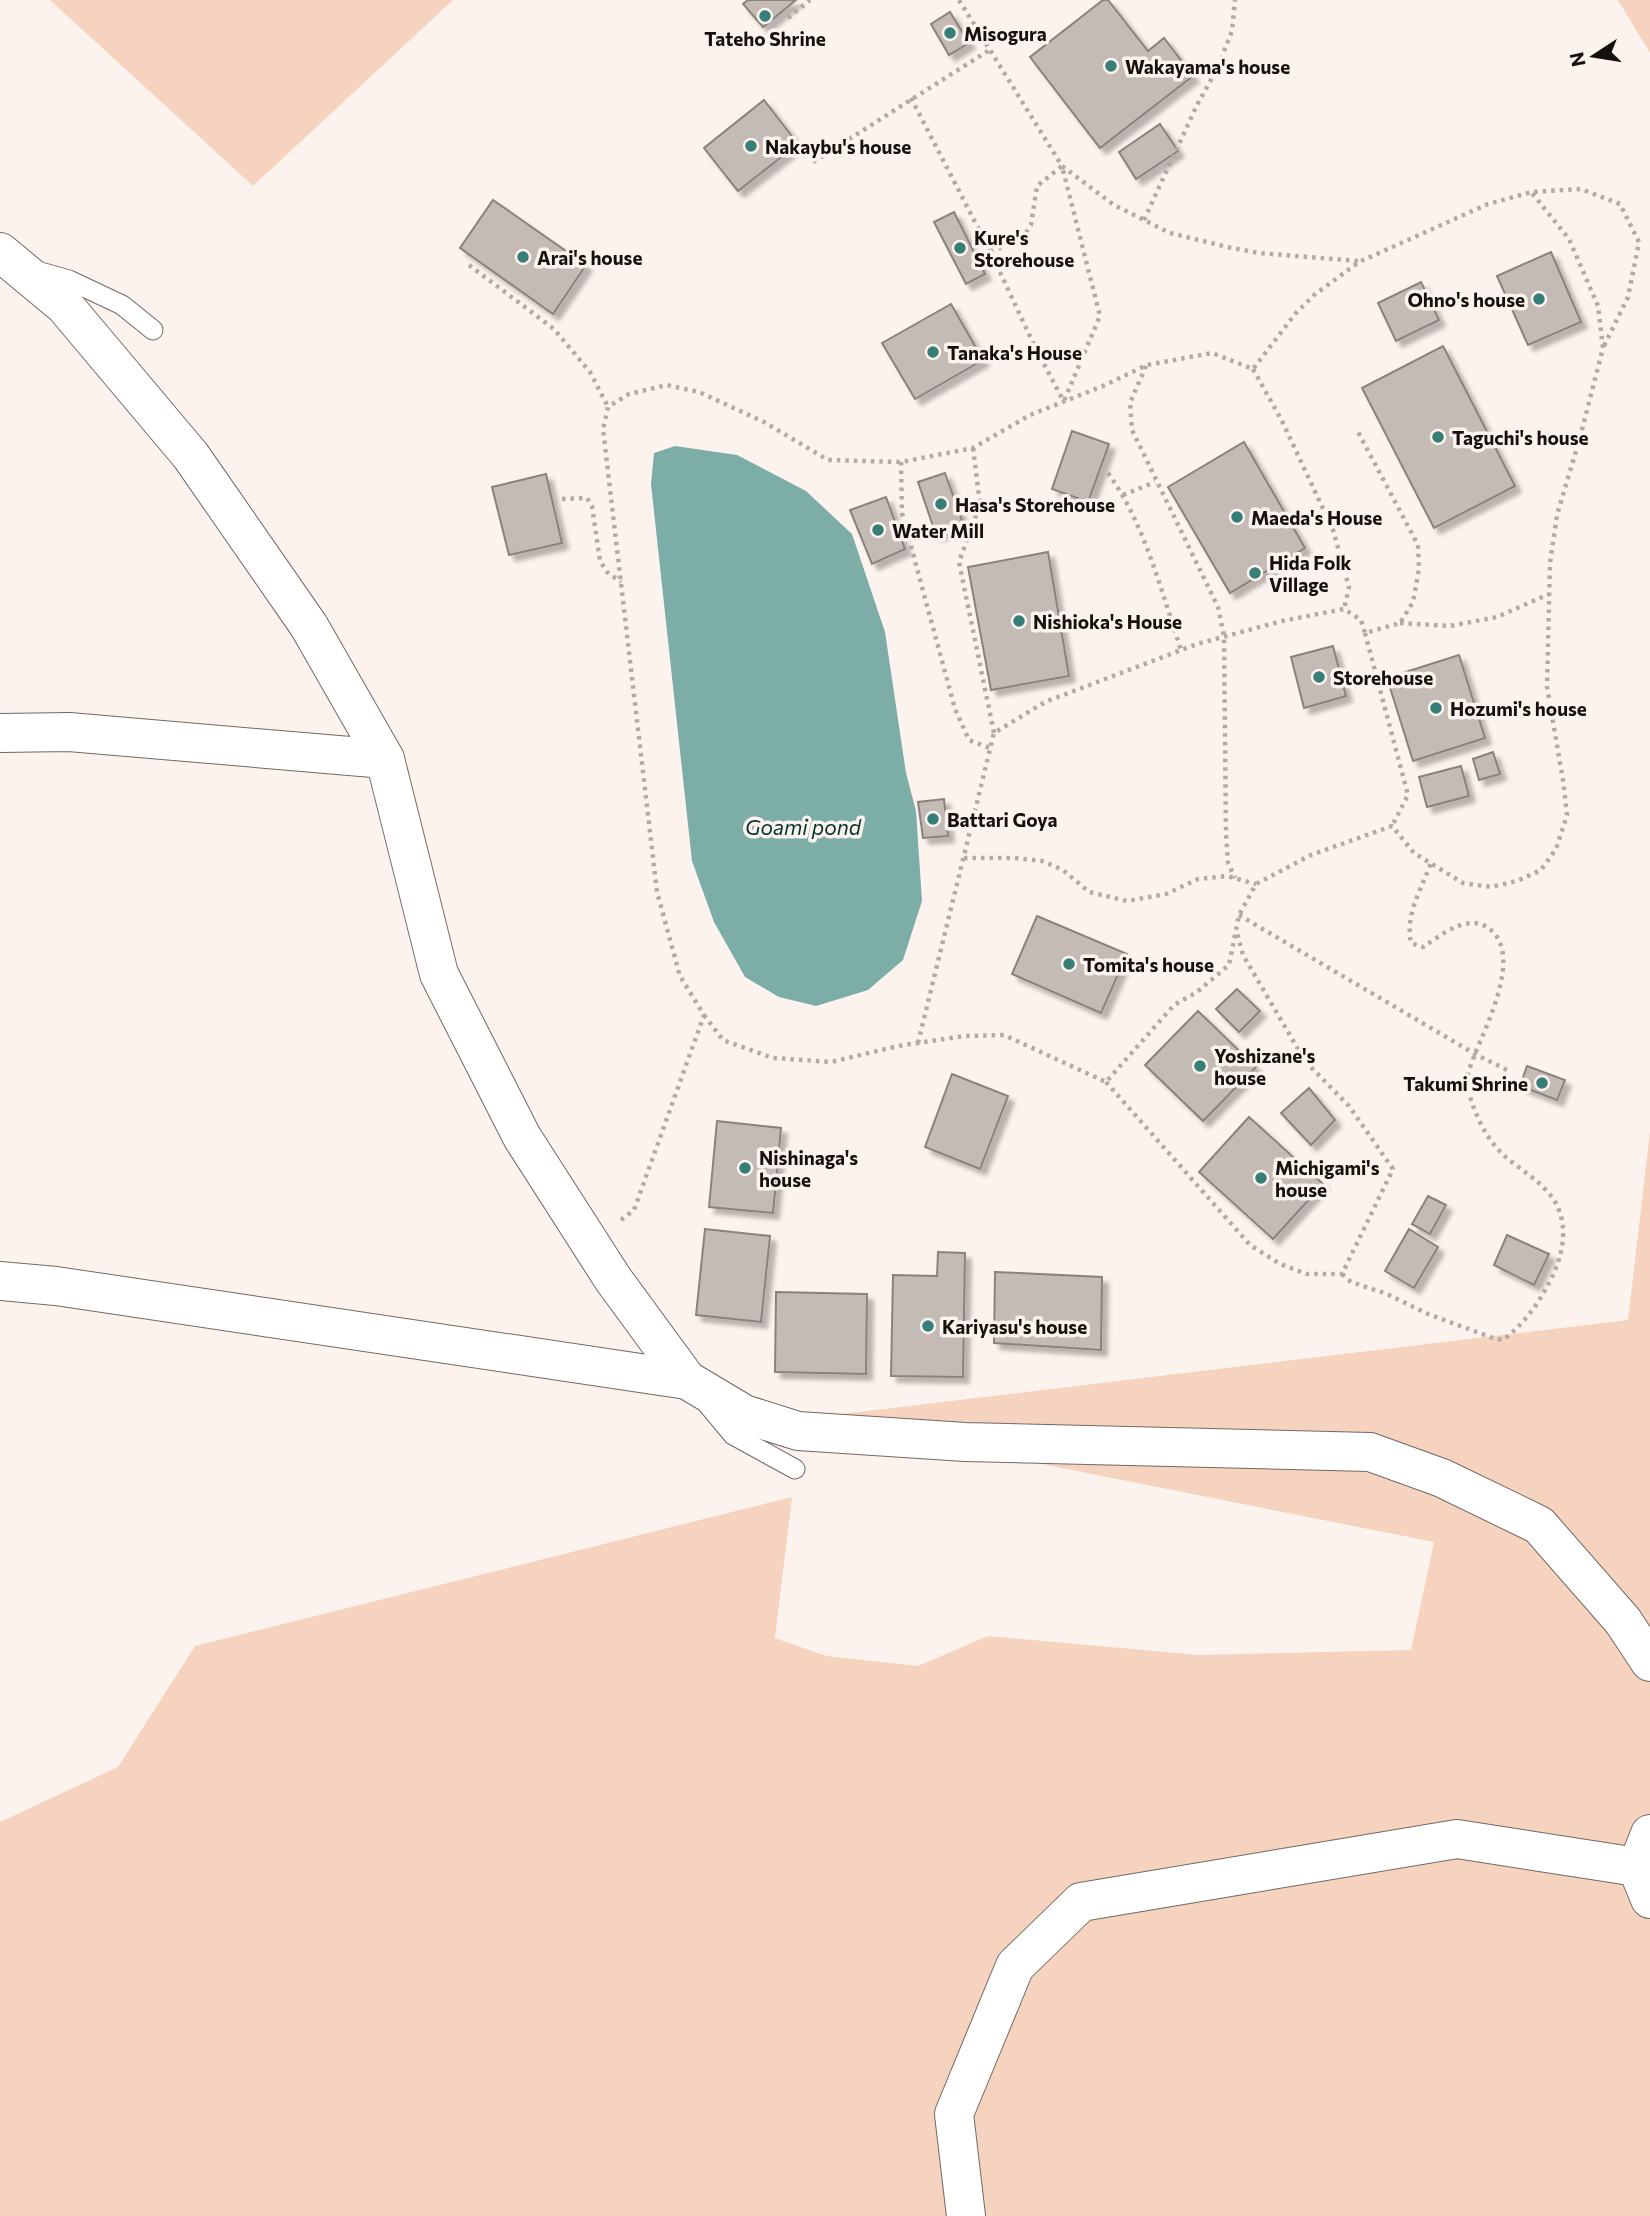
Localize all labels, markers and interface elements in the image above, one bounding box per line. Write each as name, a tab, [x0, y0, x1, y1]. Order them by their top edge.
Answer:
marker: Tateho Shrine	[757, 8, 773, 24]
north arrow	[1559, 21, 1629, 91]
place label: Misogura	[964, 22, 1047, 45]
marker: Misogura	[942, 25, 958, 41]
place label: Tateho Shrine	[704, 27, 826, 50]
text: N	[1564, 50, 1590, 69]
place label: Wakayama's house	[1125, 55, 1290, 78]
marker: Wakayama's house	[1103, 58, 1119, 74]
place label: Nakaybu's house	[765, 135, 911, 158]
marker: Nakaybu's house	[743, 138, 759, 154]
place label: Kure's Storehouse	[974, 226, 1074, 271]
marker: Kure's Storehouse	[952, 240, 968, 256]
place label: Arai's house	[537, 246, 642, 269]
marker: Arai's house	[515, 249, 531, 265]
place label: Ohno's house	[1407, 288, 1525, 311]
marker: Ohno's house	[1531, 291, 1547, 307]
place label: Tanaka's House	[947, 341, 1082, 364]
marker: Tanaka's House	[925, 344, 941, 360]
place label: Taguchi's house	[1452, 426, 1589, 449]
marker: Taguchi's house	[1430, 429, 1446, 445]
place label: Hasa's Storehouse	[955, 493, 1115, 516]
marker: Hasa's Storehouse	[933, 496, 949, 512]
place label: Maeda's House	[1251, 506, 1382, 529]
marker: Maeda's House	[1229, 509, 1245, 525]
place label: Water Mill	[892, 519, 984, 542]
marker: Water Mill	[870, 522, 886, 538]
place label: Hida Folk Village	[1269, 551, 1352, 596]
marker: Hida Folk Village	[1247, 565, 1263, 581]
place label: Nishioka's House	[1033, 610, 1182, 633]
marker: Nishioka's House	[1011, 613, 1027, 629]
place label: Storehouse	[1333, 666, 1433, 689]
marker: Storehouse	[1311, 669, 1327, 685]
place label: Hozumi's house	[1450, 697, 1587, 720]
marker: Hozumi's house	[1428, 700, 1444, 716]
place label: Battari Goya	[947, 808, 1057, 831]
marker: Battari Goya	[925, 811, 941, 827]
water label: Goami pond	[745, 814, 862, 839]
place label: Tomita's house	[1083, 953, 1214, 976]
marker: Tomita's house	[1061, 956, 1077, 972]
place label: Yoshizane's house	[1214, 1044, 1316, 1089]
marker: Yoshizane's house	[1192, 1058, 1208, 1074]
place label: Takumi Shrine	[1403, 1072, 1528, 1095]
marker: Takumi Shrine	[1534, 1075, 1550, 1091]
place label: Nishinaga's house	[759, 1146, 858, 1191]
place label: Michigami's house	[1275, 1156, 1380, 1201]
marker: Nishinaga's house	[737, 1160, 753, 1176]
marker: Michigami's house	[1253, 1170, 1269, 1186]
place label: Kariyasu's house	[942, 1315, 1087, 1338]
marker: Kariyasu's house	[920, 1318, 936, 1334]

